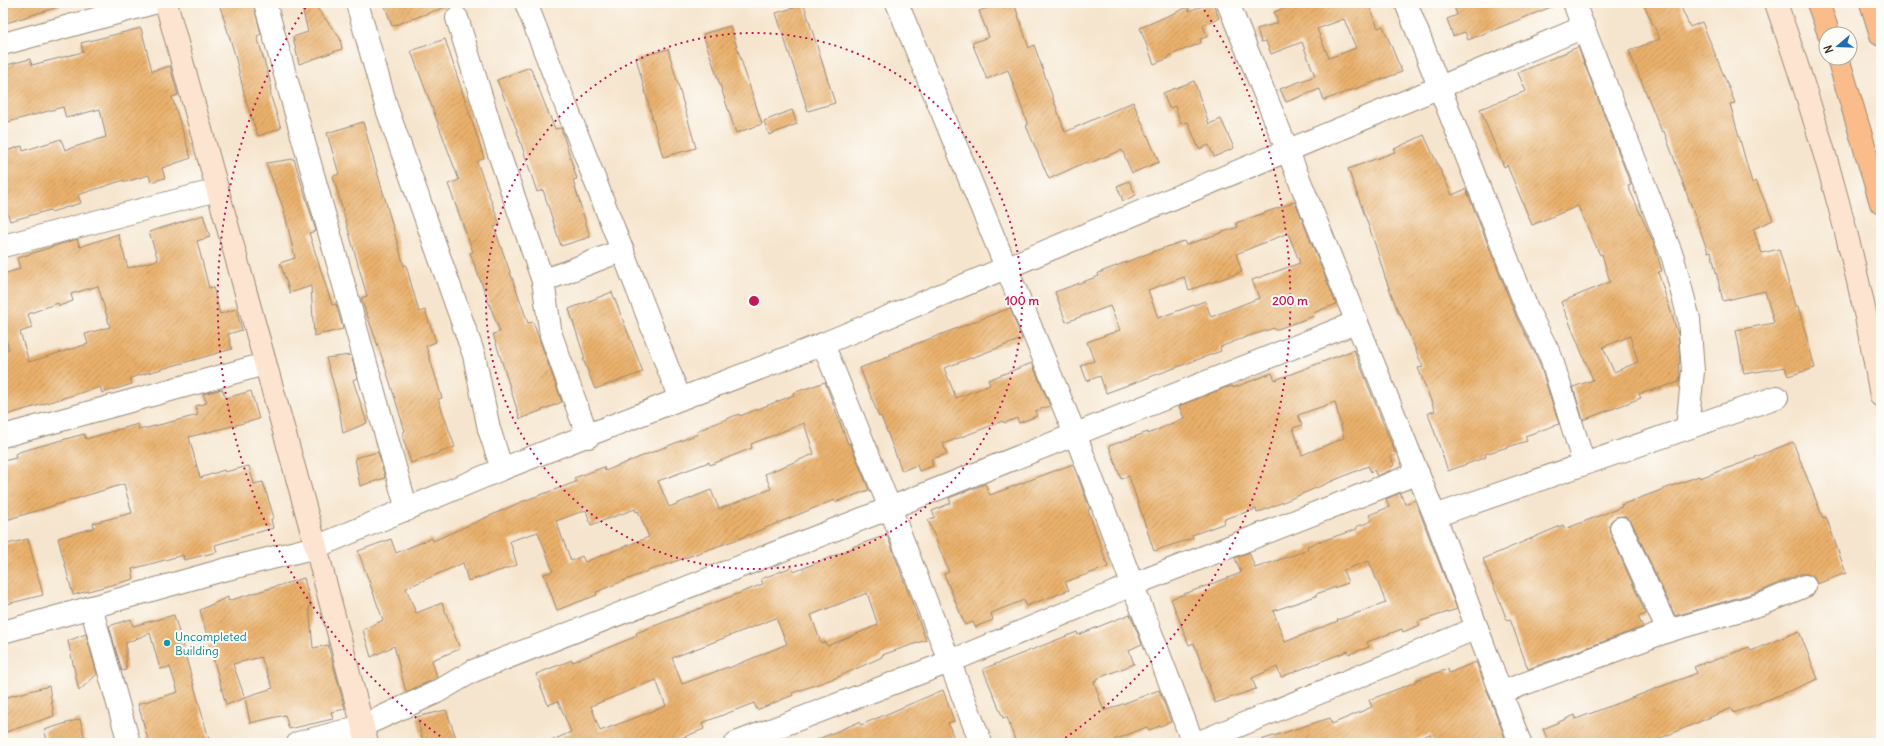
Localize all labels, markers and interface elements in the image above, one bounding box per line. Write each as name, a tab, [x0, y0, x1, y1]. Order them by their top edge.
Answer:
north arrow	[1818, 26, 1858, 66]
text: N	[1821, 43, 1836, 55]
text: 100 m	[1005, 293, 1039, 308]
text: 200 m	[1272, 293, 1308, 308]
centre of rings	[747, 294, 761, 308]
place label: Uncompleted Building	[175, 629, 247, 658]
marker: Uncompleted Building	[162, 638, 172, 648]

